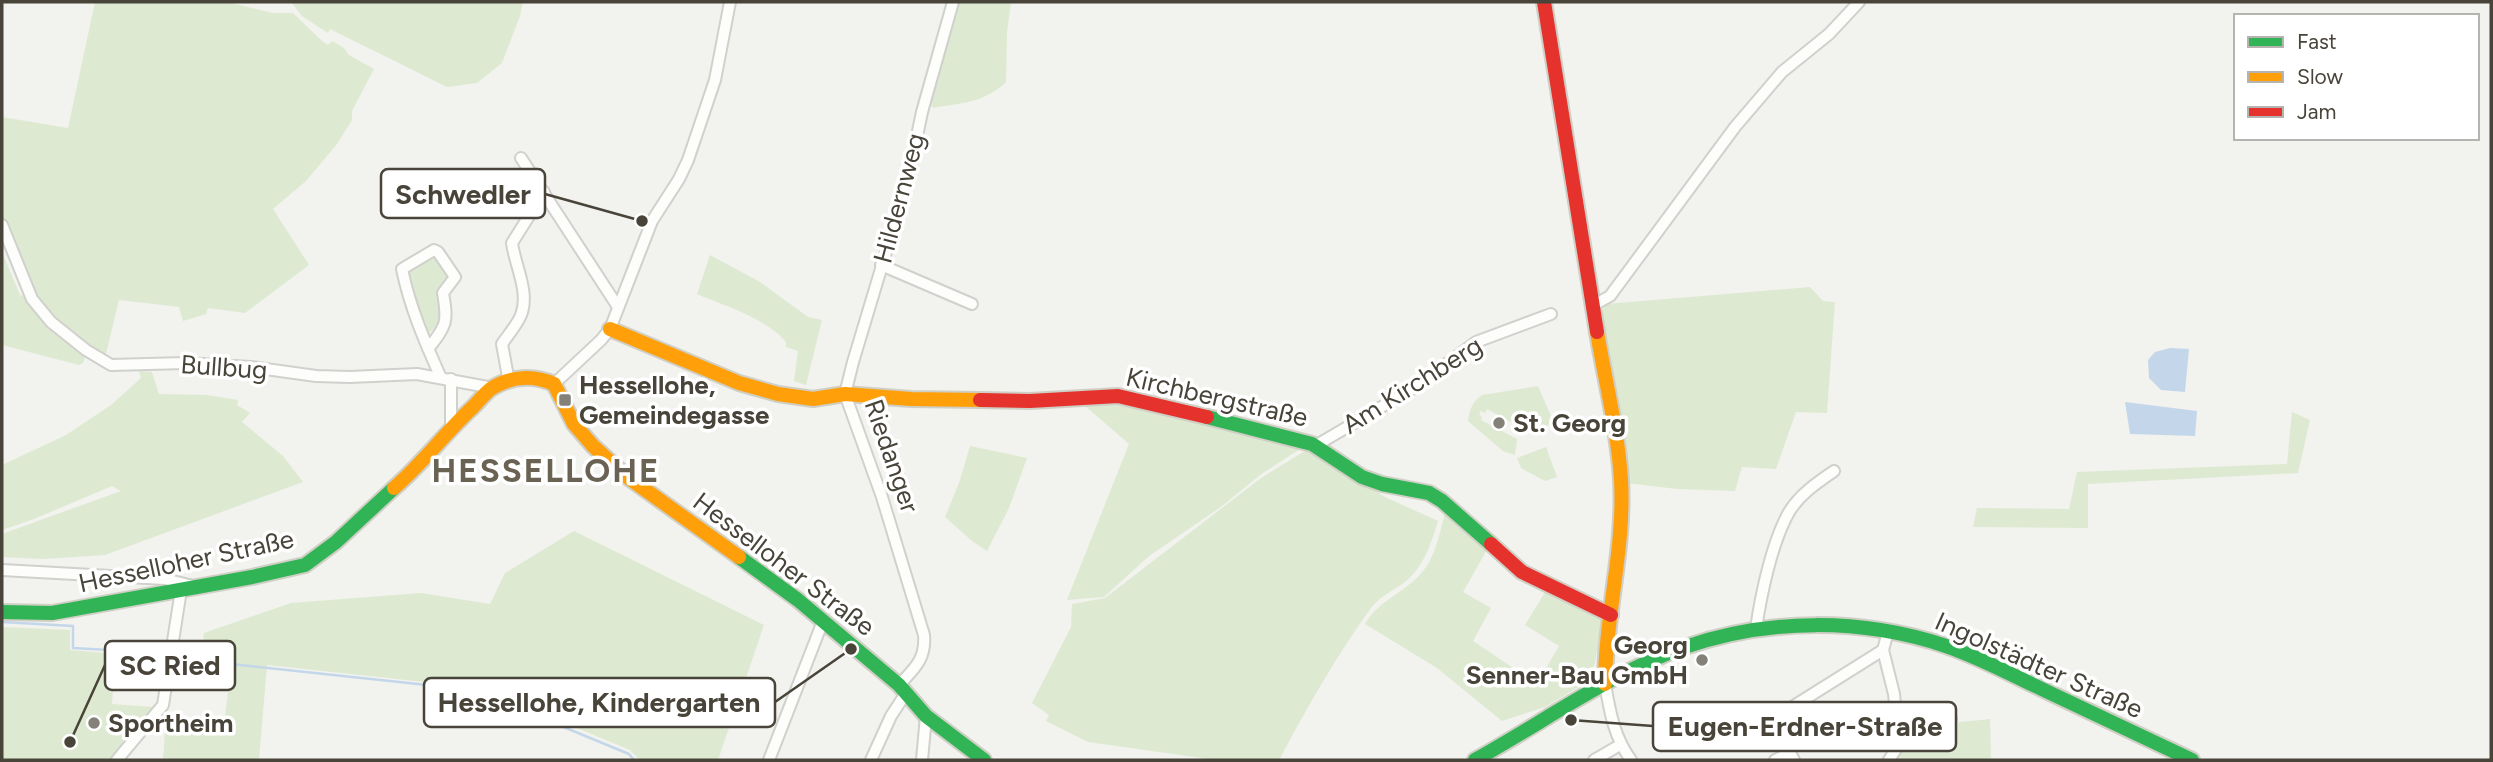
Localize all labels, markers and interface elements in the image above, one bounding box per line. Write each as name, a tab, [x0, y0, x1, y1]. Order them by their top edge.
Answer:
legend	[2234, 14, 2479, 140]
text: Fast	[2297, 29, 2337, 54]
text: Slow	[2297, 64, 2343, 89]
text: Jam	[2297, 99, 2336, 124]
street label: Hildernweg	[866, 129, 932, 267]
callout: Schwedler	[381, 169, 545, 218]
text: Schwedler	[395, 177, 531, 211]
street label: Am Kirchberg	[1336, 329, 1488, 441]
street label: Bullbug	[180, 348, 268, 386]
street label: Kirchbergstraße	[1123, 361, 1311, 433]
place label: Hessellohe, Gemeindegasse	[579, 369, 769, 431]
marker: Hessellohe, Gemeindegasse	[557, 392, 573, 408]
street label: Riedanger	[858, 395, 926, 517]
place label: St. Georg	[1513, 407, 1626, 439]
marker: St. Georg	[1491, 415, 1507, 431]
district label: HESSELLOHE	[432, 451, 660, 490]
street label: Hesselloher Straße	[687, 485, 881, 643]
street label: Hesselloher Straße	[75, 523, 297, 599]
street label: Ingolstädter Straße	[1930, 605, 2148, 725]
place label: Georg Senner-Bau GmbH	[1466, 629, 1688, 691]
callout: SC Ried	[105, 641, 235, 690]
text: SC Ried	[119, 648, 221, 682]
marker: Georg Senner-Bau GmbH	[1694, 652, 1710, 668]
callout: Hessellohe, Kindergarten	[424, 678, 775, 727]
text: Hessellohe, Kindergarten	[438, 685, 760, 719]
callout: Eugen-Erdner-Straße	[1653, 702, 1956, 751]
place label: Sportheim	[108, 707, 234, 739]
text: Eugen-Erdner-Straße	[1667, 709, 1943, 743]
marker: Sportheim	[86, 715, 102, 731]

